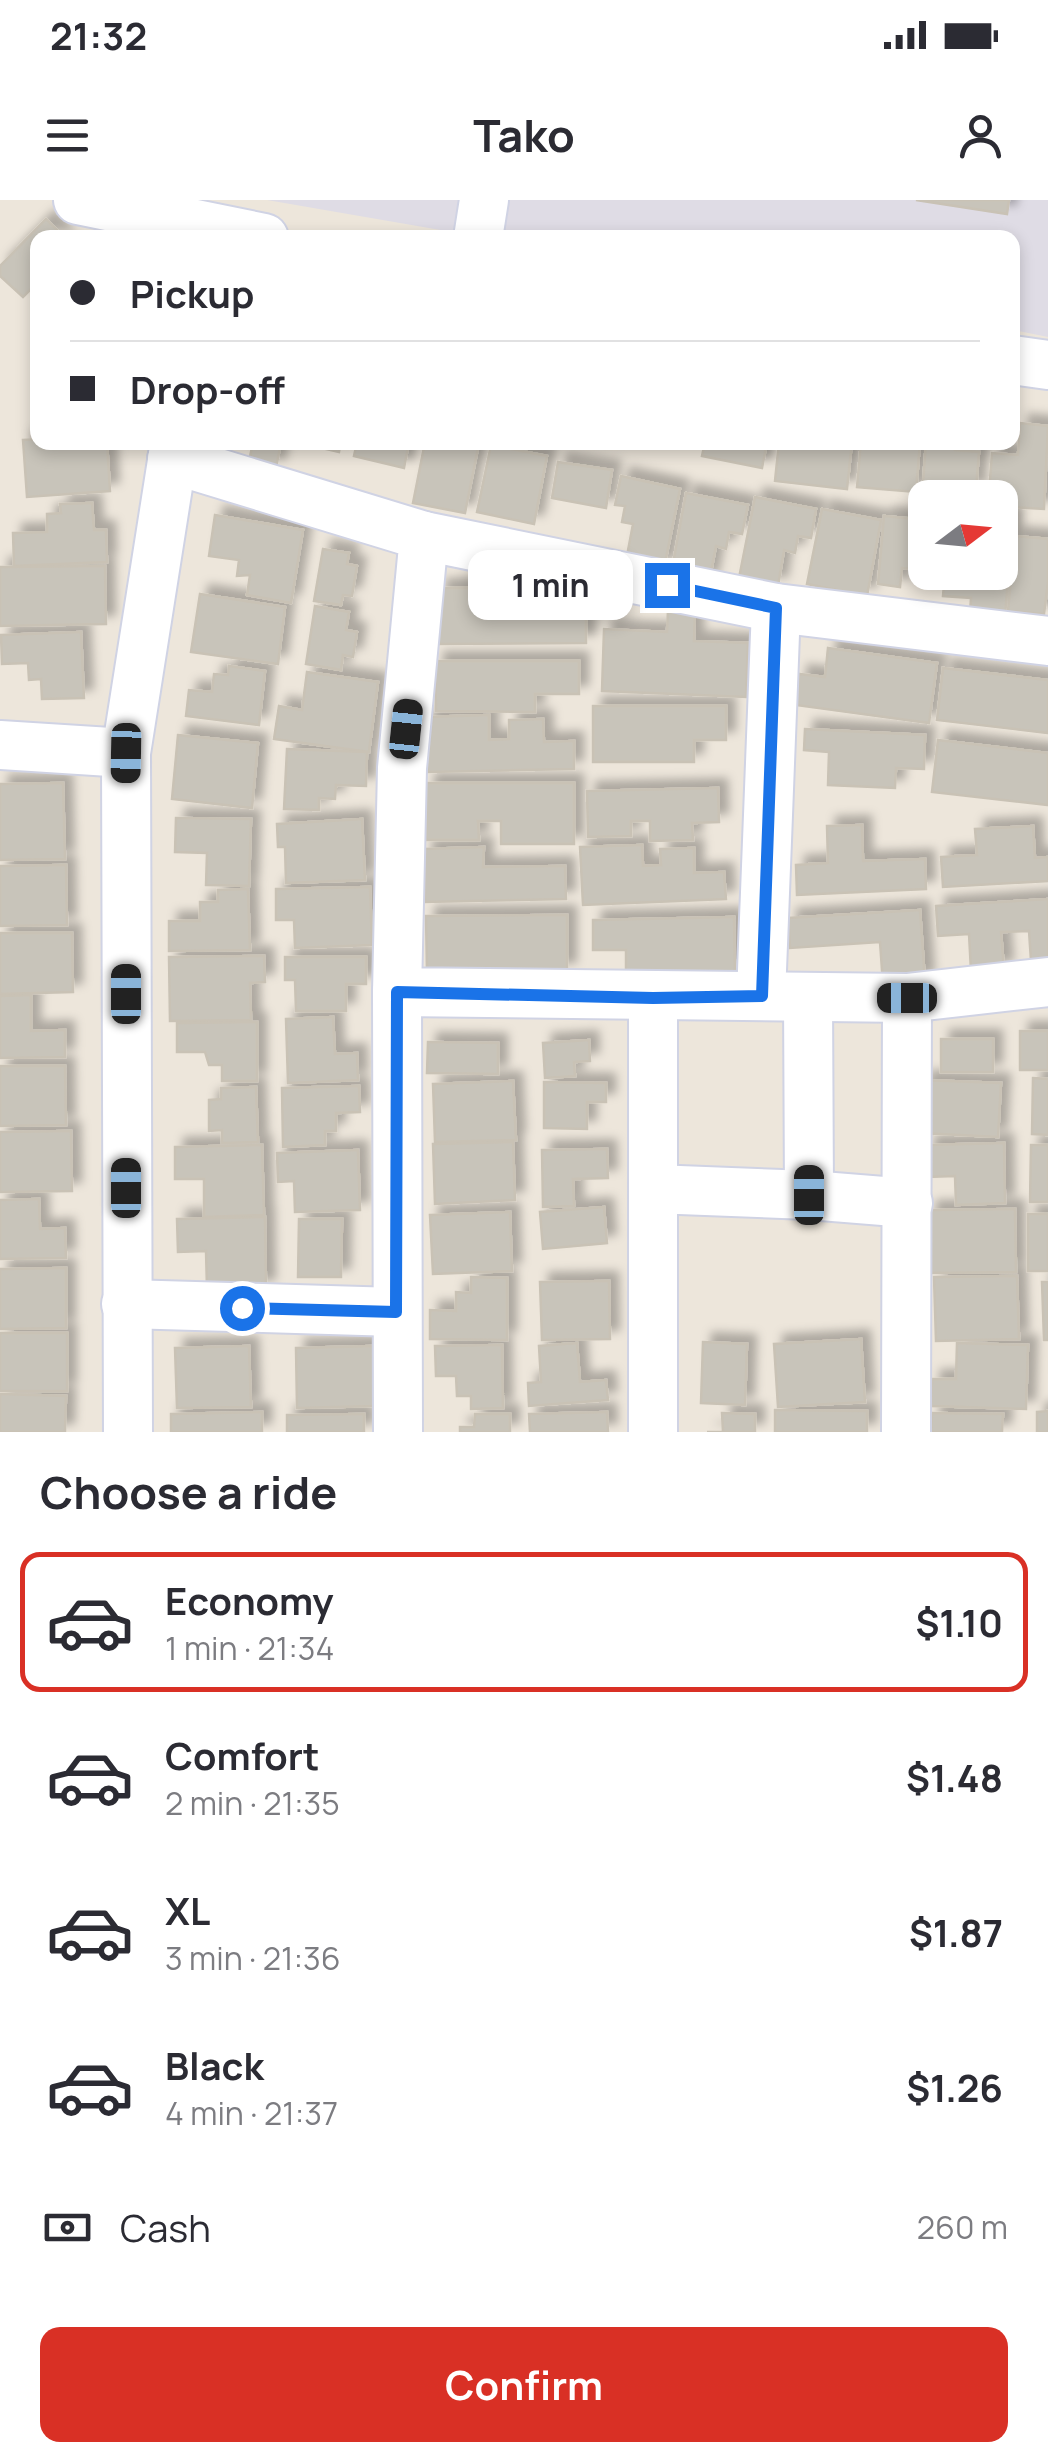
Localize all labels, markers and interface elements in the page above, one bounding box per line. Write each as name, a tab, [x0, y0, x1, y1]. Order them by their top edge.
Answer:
text: 21:32	[50, 9, 147, 61]
text: Tako	[473, 104, 575, 166]
icon: menu	[40, 108, 95, 163]
icon: person	[953, 108, 1008, 163]
text: Pickup	[130, 267, 254, 319]
text: Drop-off	[130, 363, 285, 415]
north arrow	[908, 480, 1018, 590]
map controls	[908, 480, 1018, 590]
callout: 1 min	[467, 550, 632, 620]
text: 1 min	[511, 563, 590, 607]
route end	[645, 563, 690, 608]
car	[388, 698, 424, 760]
car	[110, 723, 142, 783]
car	[111, 964, 141, 1024]
car	[877, 983, 937, 1013]
car	[111, 1158, 141, 1218]
car	[794, 1165, 824, 1225]
route start	[220, 1286, 265, 1331]
text: Choose a ride	[40, 1461, 337, 1523]
text: Economy	[165, 1574, 334, 1626]
icon: car	[45, 1577, 135, 1667]
text: $1.10	[915, 1596, 1003, 1648]
text: 1 min · 21:34	[165, 1626, 334, 1670]
text: Comfort	[165, 1729, 319, 1781]
icon: car	[45, 1732, 135, 1822]
text: $1.48	[906, 1751, 1003, 1803]
text: 2 min · 21:35	[165, 1781, 340, 1825]
text: XL	[165, 1884, 210, 1936]
icon: car	[45, 1887, 135, 1977]
text: $1.87	[909, 1906, 1003, 1958]
text: 3 min · 21:36	[165, 1936, 341, 1980]
text: Black	[165, 2039, 264, 2091]
icon: car	[45, 2042, 135, 2132]
text: $1.26	[906, 2061, 1003, 2113]
text: 4 min · 21:37	[165, 2091, 338, 2135]
icon: cash	[40, 2200, 95, 2255]
text: Cash	[120, 2201, 211, 2253]
text: 260 m	[917, 2205, 1008, 2249]
button: Confirm	[40, 2327, 1008, 2442]

